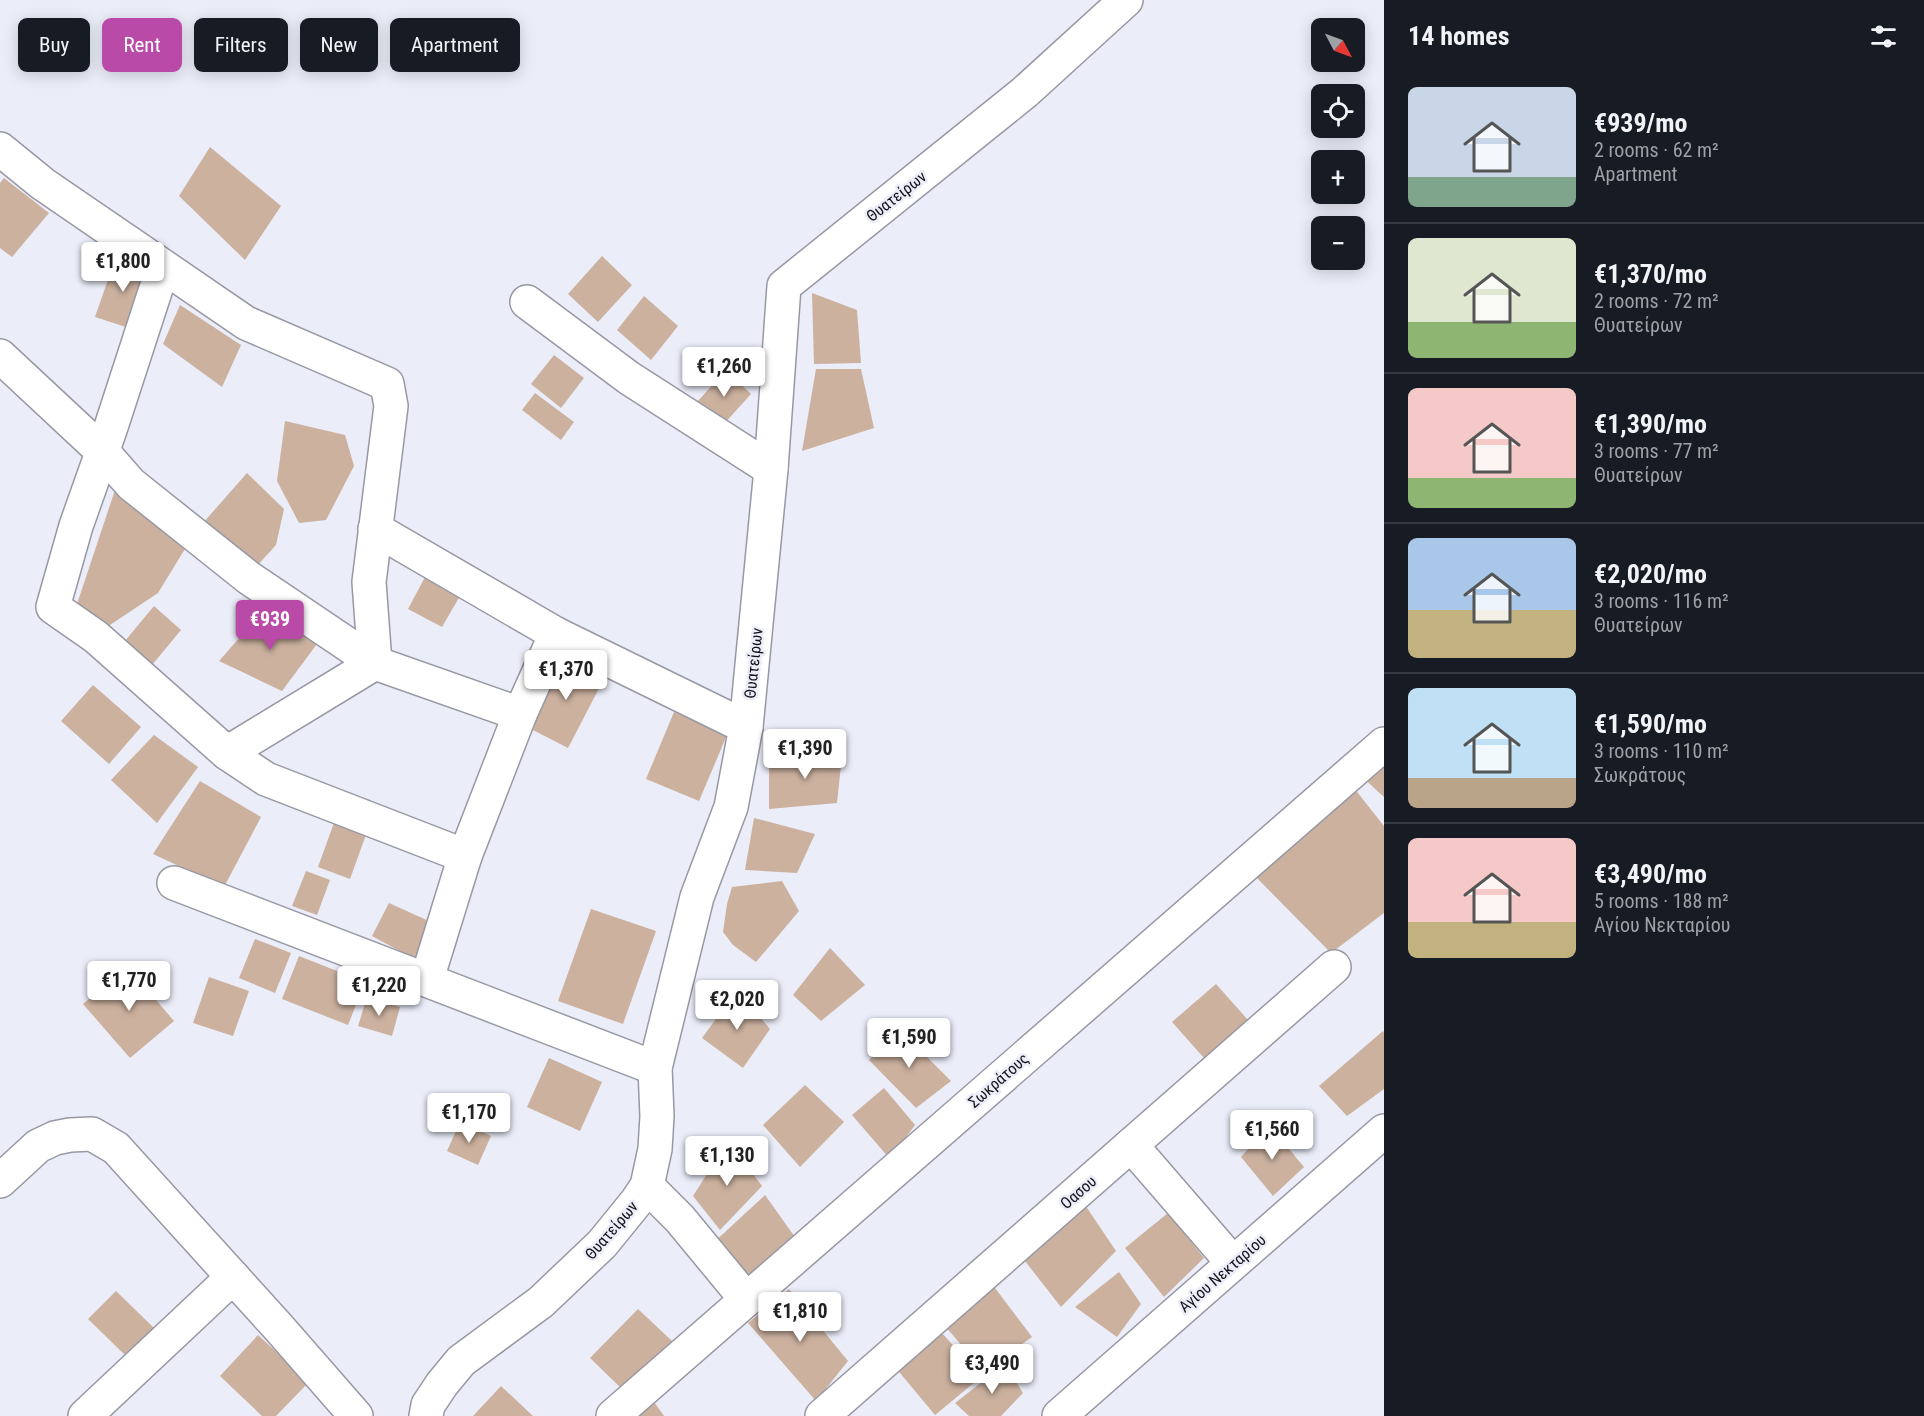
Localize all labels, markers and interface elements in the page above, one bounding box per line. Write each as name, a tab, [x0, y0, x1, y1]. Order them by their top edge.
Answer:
chip: Buy	[18, 18, 90, 72]
chip: Rent	[102, 18, 182, 72]
chip: Filters	[194, 18, 288, 72]
chip: New	[300, 18, 378, 72]
chip: Apartment	[390, 18, 520, 72]
north arrow	[1311, 18, 1365, 72]
map controls	[1311, 18, 1365, 270]
icon: filters	[1867, 20, 1900, 53]
text: 14 homes	[1408, 21, 1510, 51]
button: locate	[1311, 84, 1365, 138]
text: €939/mo	[1594, 108, 1687, 138]
icon: home	[1456, 111, 1528, 183]
text: 2 rooms · 62 m²	[1594, 138, 1719, 162]
button: +	[1311, 150, 1365, 204]
text: Apartment	[1594, 162, 1678, 186]
street label: Θυατείρων	[863, 167, 930, 226]
button: −	[1311, 216, 1365, 270]
pin: €1,800	[74, 242, 172, 293]
text: €1,800	[95, 249, 151, 273]
text: €1,370/mo	[1594, 259, 1707, 289]
icon: home	[1456, 262, 1528, 334]
text: 2 rooms · 72 m²	[1594, 289, 1719, 313]
text: Θυατείρων	[1594, 313, 1683, 337]
pin: €1,260	[675, 347, 773, 398]
text: €1,260	[696, 354, 752, 378]
text: €1,390/mo	[1594, 409, 1707, 439]
icon: home	[1456, 412, 1528, 484]
text: 3 rooms · 77 m²	[1594, 439, 1719, 463]
text: Θυατείρων	[1594, 463, 1683, 487]
text: €2,020/mo	[1594, 559, 1707, 589]
icon: home	[1456, 562, 1528, 634]
text: 3 rooms · 116 m²	[1594, 589, 1729, 613]
pin: €939	[234, 600, 306, 651]
text: €939	[250, 607, 290, 631]
text: Θυατείρων	[1594, 613, 1683, 637]
street label: Θυατείρων	[740, 627, 767, 699]
pin: €1,370	[517, 650, 615, 701]
text: €1,370	[538, 657, 594, 681]
text: €1,590/mo	[1594, 709, 1707, 739]
icon: home	[1456, 712, 1528, 784]
pin: €1,390	[756, 729, 854, 780]
text: €1,390	[777, 736, 833, 760]
text: 3 rooms · 110 m²	[1594, 739, 1729, 763]
text: Σωκράτους	[1594, 763, 1686, 787]
text: €3,490/mo	[1594, 859, 1707, 889]
icon: home	[1456, 862, 1528, 934]
text: 5 rooms · 188 m²	[1594, 889, 1729, 913]
text: Αγίου Νεκταρίου	[1594, 913, 1730, 937]
pin: €1,770	[80, 961, 178, 1012]
pin: €1,220	[330, 966, 428, 1017]
text: €1,770	[101, 968, 157, 992]
text: €1,220	[351, 973, 407, 997]
pin: €2,020	[688, 980, 786, 1031]
text: €2,020	[709, 987, 765, 1011]
pin: €1,590	[860, 1018, 958, 1069]
text: €1,590	[881, 1025, 937, 1049]
street label: Σωκράτους	[964, 1049, 1032, 1112]
pin: €1,170	[420, 1093, 518, 1144]
text: €1,170	[441, 1100, 497, 1124]
pin: €1,560	[1223, 1110, 1321, 1161]
text: €1,560	[1244, 1117, 1300, 1141]
pin: €1,130	[678, 1136, 776, 1187]
text: €1,130	[699, 1143, 755, 1167]
street label: Οασου	[1057, 1172, 1100, 1213]
street label: Θυατείρων	[581, 1197, 642, 1263]
street label: Αγίου Νεκταρίου	[1175, 1230, 1270, 1316]
pin: €1,810	[751, 1292, 849, 1343]
text: €1,810	[772, 1299, 828, 1323]
pin: €3,490	[943, 1344, 1041, 1395]
text: €3,490	[964, 1351, 1020, 1375]

